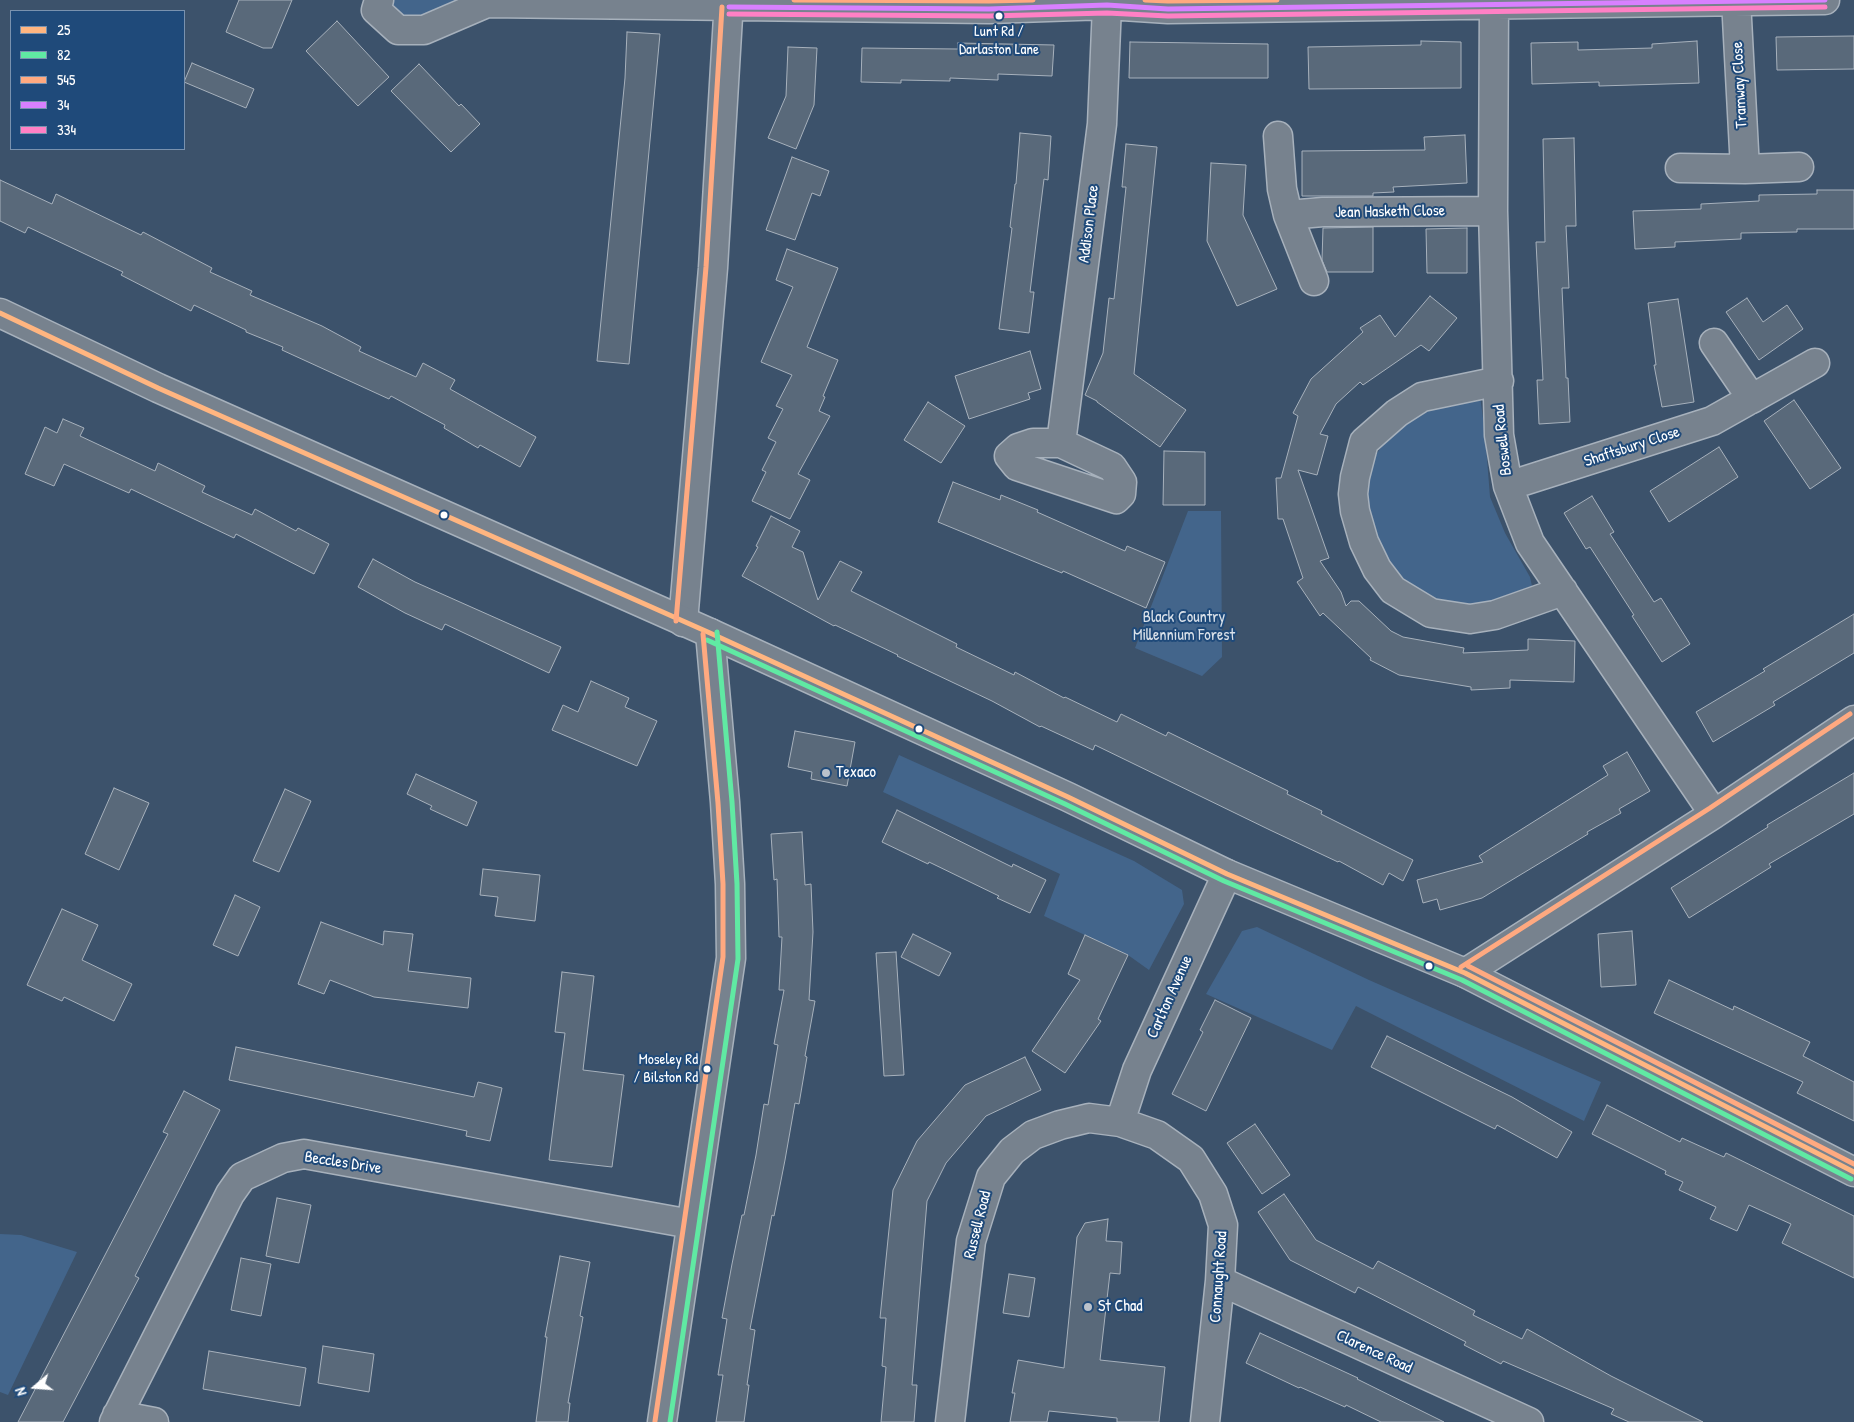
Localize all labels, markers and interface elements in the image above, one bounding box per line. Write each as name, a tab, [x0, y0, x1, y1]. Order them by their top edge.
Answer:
legend	[10, 10, 185, 150]
marker: Lunt Rd / Darlaston Lane	[994, 11, 1004, 21]
text: 25	[57, 19, 70, 40]
place label: Lunt Rd / Darlaston Lane	[959, 23, 1039, 58]
street label: Tramway Close	[1728, 41, 1752, 129]
text: 82	[57, 44, 71, 65]
text: 545	[57, 69, 75, 90]
text: 34	[57, 94, 69, 115]
text: 334	[57, 119, 76, 140]
street label: Addison Place	[1075, 184, 1103, 264]
street label: Jean Hasketh Close	[1335, 201, 1445, 223]
street label: Boswell Road	[1490, 404, 1516, 476]
street label: Shaftsbury Close	[1582, 423, 1682, 471]
unlabelled marker	[439, 510, 449, 520]
park label: Black Country Millennium Forest	[1133, 608, 1235, 646]
unlabelled marker	[914, 724, 924, 734]
place label: Texaco	[836, 763, 876, 783]
marker: Texaco	[820, 767, 832, 779]
street label: Carlton Avenue	[1143, 952, 1197, 1042]
unlabelled marker	[1424, 961, 1434, 971]
place label: Moseley Rd / Bilston Rd	[633, 1051, 698, 1086]
marker: Moseley Rd / Bilston Rd	[702, 1064, 712, 1074]
street label: Beccles Drive	[303, 1147, 383, 1179]
street label: Russell Road	[960, 1189, 996, 1261]
street label: Connaught Road	[1206, 1231, 1232, 1323]
place label: St Chad	[1098, 1297, 1143, 1317]
marker: St Chad	[1082, 1301, 1094, 1313]
street label: Clarence Road	[1333, 1326, 1415, 1378]
north arrow	[10, 1362, 60, 1412]
text: N	[10, 1385, 30, 1398]

